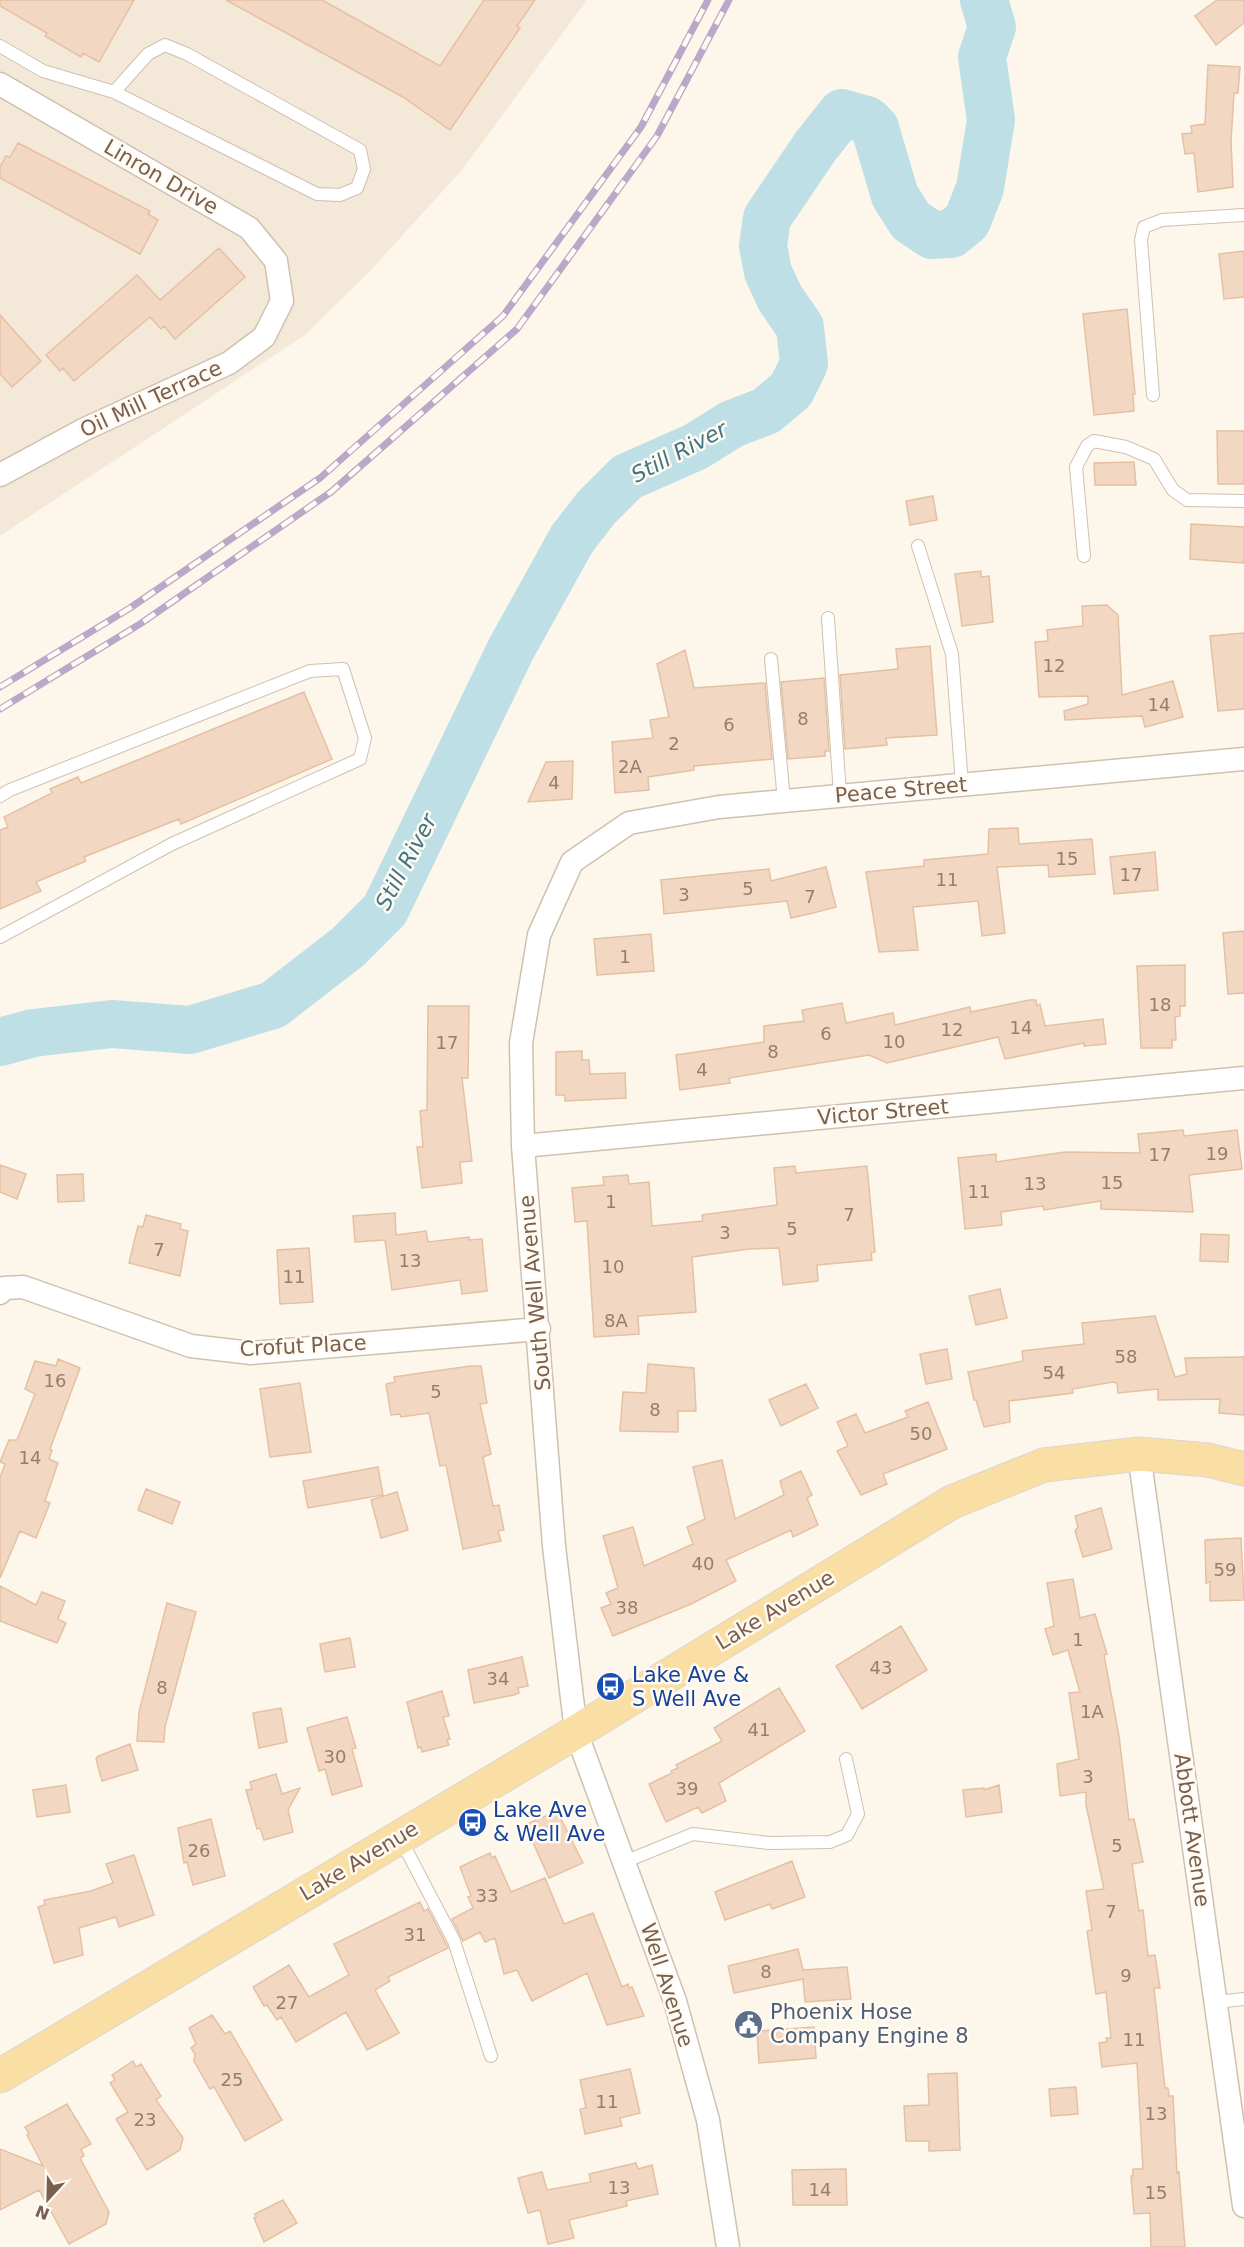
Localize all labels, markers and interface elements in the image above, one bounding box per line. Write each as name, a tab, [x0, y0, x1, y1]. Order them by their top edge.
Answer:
street label: Linron Drive	[100, 135, 222, 219]
street label: Oil Mill Terrace	[76, 356, 226, 442]
water label: Still River	[627, 415, 733, 488]
house number: 12	[1043, 655, 1065, 676]
house number: 14	[1148, 694, 1170, 715]
house number: 8	[797, 708, 809, 729]
house number: 6	[723, 714, 735, 735]
house number: 2	[668, 733, 680, 754]
house number: 2A	[618, 756, 643, 777]
house number: 4	[548, 772, 560, 793]
street label: Peace Street	[834, 772, 968, 808]
water label: Still River	[370, 808, 443, 914]
house number: 15	[1056, 848, 1078, 869]
house number: 17	[1120, 864, 1142, 885]
house number: 11	[936, 869, 958, 890]
house number: 5	[742, 878, 754, 899]
house number: 3	[678, 884, 690, 905]
house number: 7	[804, 886, 816, 907]
house number: 1	[619, 946, 631, 967]
house number: 18	[1149, 994, 1171, 1015]
house number: 14	[1010, 1017, 1032, 1038]
house number: 12	[941, 1019, 963, 1040]
house number: 6	[820, 1023, 832, 1044]
house number: 10	[883, 1031, 905, 1052]
house number: 17	[436, 1032, 458, 1053]
house number: 8	[767, 1041, 779, 1062]
house number: 4	[696, 1059, 708, 1080]
street label: Victor Street	[816, 1094, 950, 1130]
house number: 19	[1206, 1143, 1228, 1164]
house number: 17	[1149, 1144, 1171, 1165]
house number: 15	[1101, 1172, 1123, 1193]
house number: 13	[1024, 1173, 1046, 1194]
house number: 11	[968, 1181, 990, 1202]
house number: 1	[605, 1191, 617, 1212]
street label: South Well Avenue	[514, 1194, 556, 1392]
house number: 7	[843, 1204, 855, 1225]
house number: 5	[786, 1218, 798, 1239]
house number: 3	[719, 1222, 731, 1243]
house number: 7	[153, 1239, 165, 1260]
house number: 13	[399, 1250, 421, 1271]
house number: 10	[602, 1256, 624, 1277]
house number: 11	[283, 1266, 305, 1287]
house number: 8A	[604, 1310, 629, 1331]
street label: Crofut Place	[239, 1331, 367, 1361]
house number: 58	[1115, 1346, 1137, 1367]
house number: 54	[1043, 1362, 1065, 1383]
house number: 16	[44, 1370, 66, 1391]
house number: 5	[430, 1381, 442, 1402]
house number: 8	[649, 1399, 661, 1420]
house number: 50	[910, 1423, 932, 1444]
house number: 14	[19, 1447, 41, 1468]
house number: 40	[692, 1553, 714, 1574]
house number: 59	[1214, 1559, 1236, 1580]
street label: Lake Avenue	[712, 1565, 838, 1655]
house number: 38	[616, 1597, 638, 1618]
house number: 1	[1072, 1629, 1084, 1650]
house number: 43	[870, 1657, 892, 1678]
place label: Lake Ave & S Well Ave	[632, 1663, 749, 1711]
house number: 34	[487, 1668, 509, 1689]
bus stop icon: Lake Ave & S Well Ave	[595, 1671, 627, 1703]
house number: 8	[156, 1677, 168, 1698]
house number: 1A	[1080, 1701, 1105, 1722]
house number: 41	[748, 1719, 770, 1740]
house number: 30	[324, 1746, 346, 1767]
street label: Abbott Avenue	[1169, 1752, 1215, 1908]
house number: 3	[1082, 1766, 1094, 1787]
house number: 39	[676, 1778, 698, 1799]
place label: Lake Ave & Well Ave	[493, 1798, 605, 1846]
bus stop icon: Lake Ave & Well Ave	[456, 1806, 488, 1838]
street label: Lake Avenue	[296, 1816, 422, 1906]
house number: 5	[1111, 1835, 1123, 1856]
house number: 26	[188, 1840, 210, 1861]
house number: 33	[476, 1885, 498, 1906]
house number: 7	[1105, 1901, 1117, 1922]
street label: Well Avenue	[636, 1920, 698, 2050]
house number: 31	[404, 1924, 426, 1945]
house number: 8	[760, 1961, 772, 1982]
house number: 9	[1120, 1965, 1132, 1986]
house number: 27	[276, 1992, 298, 2013]
place label: Phoenix Hose Company Engine 8	[770, 2000, 969, 2048]
public building icon: Phoenix Hose Company Engine 8	[733, 2008, 765, 2040]
house number: 11	[1123, 2029, 1145, 2050]
house number: 25	[221, 2069, 243, 2090]
house number: 11	[596, 2091, 618, 2112]
house number: 13	[1145, 2103, 1167, 2124]
house number: 23	[134, 2109, 156, 2130]
north arrow	[18, 2169, 78, 2229]
house number: 13	[608, 2177, 630, 2198]
house number: 14	[809, 2179, 831, 2200]
house number: 15	[1145, 2182, 1167, 2203]
text: N	[33, 2201, 52, 2224]

